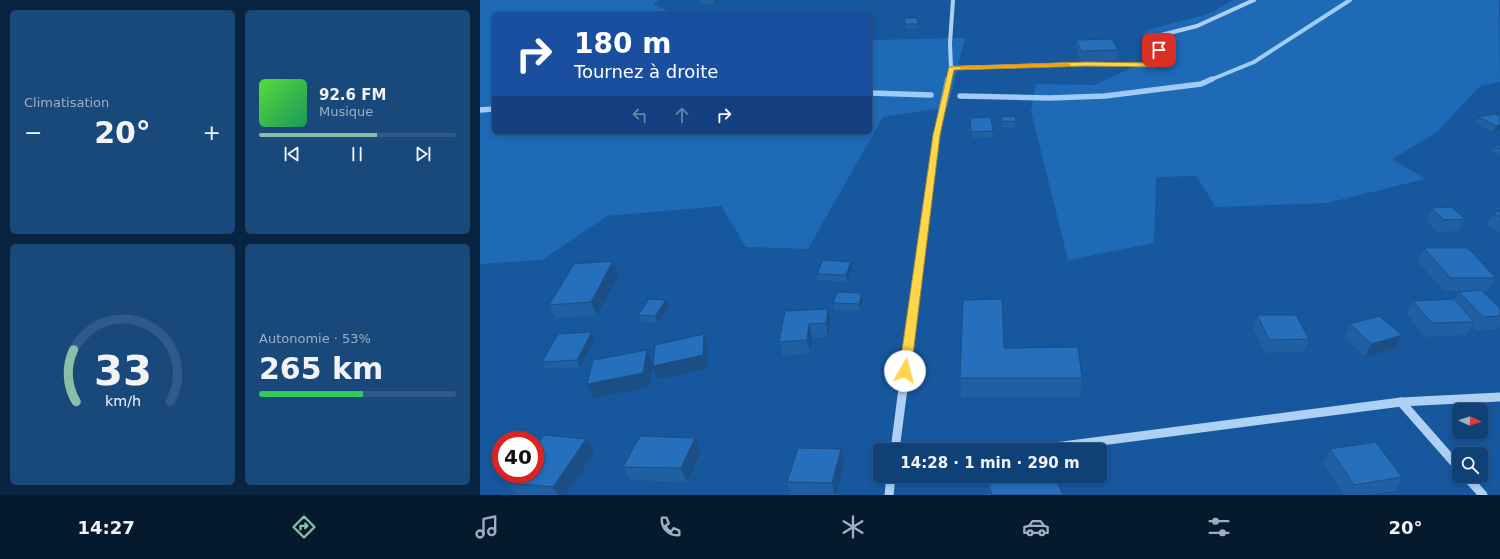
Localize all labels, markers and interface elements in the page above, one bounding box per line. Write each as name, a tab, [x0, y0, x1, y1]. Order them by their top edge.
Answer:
text: 180 m	[574, 27, 671, 60]
icon: right	[508, 28, 560, 80]
pin	[1142, 33, 1176, 67]
icon: arrive	[1148, 39, 1170, 61]
text: Tournez à droite	[574, 61, 718, 82]
text: 92.6 FM	[319, 86, 386, 104]
text: Climatisation	[24, 95, 109, 110]
text: Musique	[319, 104, 373, 119]
icon: left	[629, 104, 651, 126]
icon: ahead	[671, 104, 693, 126]
icon: right	[713, 104, 735, 126]
text: 20°	[94, 115, 151, 150]
text: −	[24, 120, 42, 145]
text: +	[203, 120, 221, 145]
icon: previous	[281, 143, 303, 165]
icon: pause	[346, 143, 368, 165]
icon: next	[412, 143, 434, 165]
text: Autonomie · 53%	[259, 331, 371, 346]
text: 33	[94, 346, 151, 395]
position arrow	[884, 350, 926, 392]
text: 265 km	[259, 351, 383, 386]
text: km/h	[104, 393, 141, 409]
north arrow	[1452, 403, 1488, 439]
map controls	[1452, 403, 1488, 483]
speed limit sign: 40	[492, 431, 544, 483]
button: search	[1452, 447, 1488, 483]
text: 14:28 · 1 min · 290 m	[900, 454, 1080, 472]
icon: directions	[290, 513, 318, 541]
icon: music	[473, 513, 501, 541]
icon: phone	[656, 513, 684, 541]
icon: climate	[839, 513, 867, 541]
icon: car	[1022, 513, 1050, 541]
icon: filters	[1205, 513, 1233, 541]
text: 14:27	[78, 517, 135, 538]
text: 20°	[1388, 517, 1422, 538]

